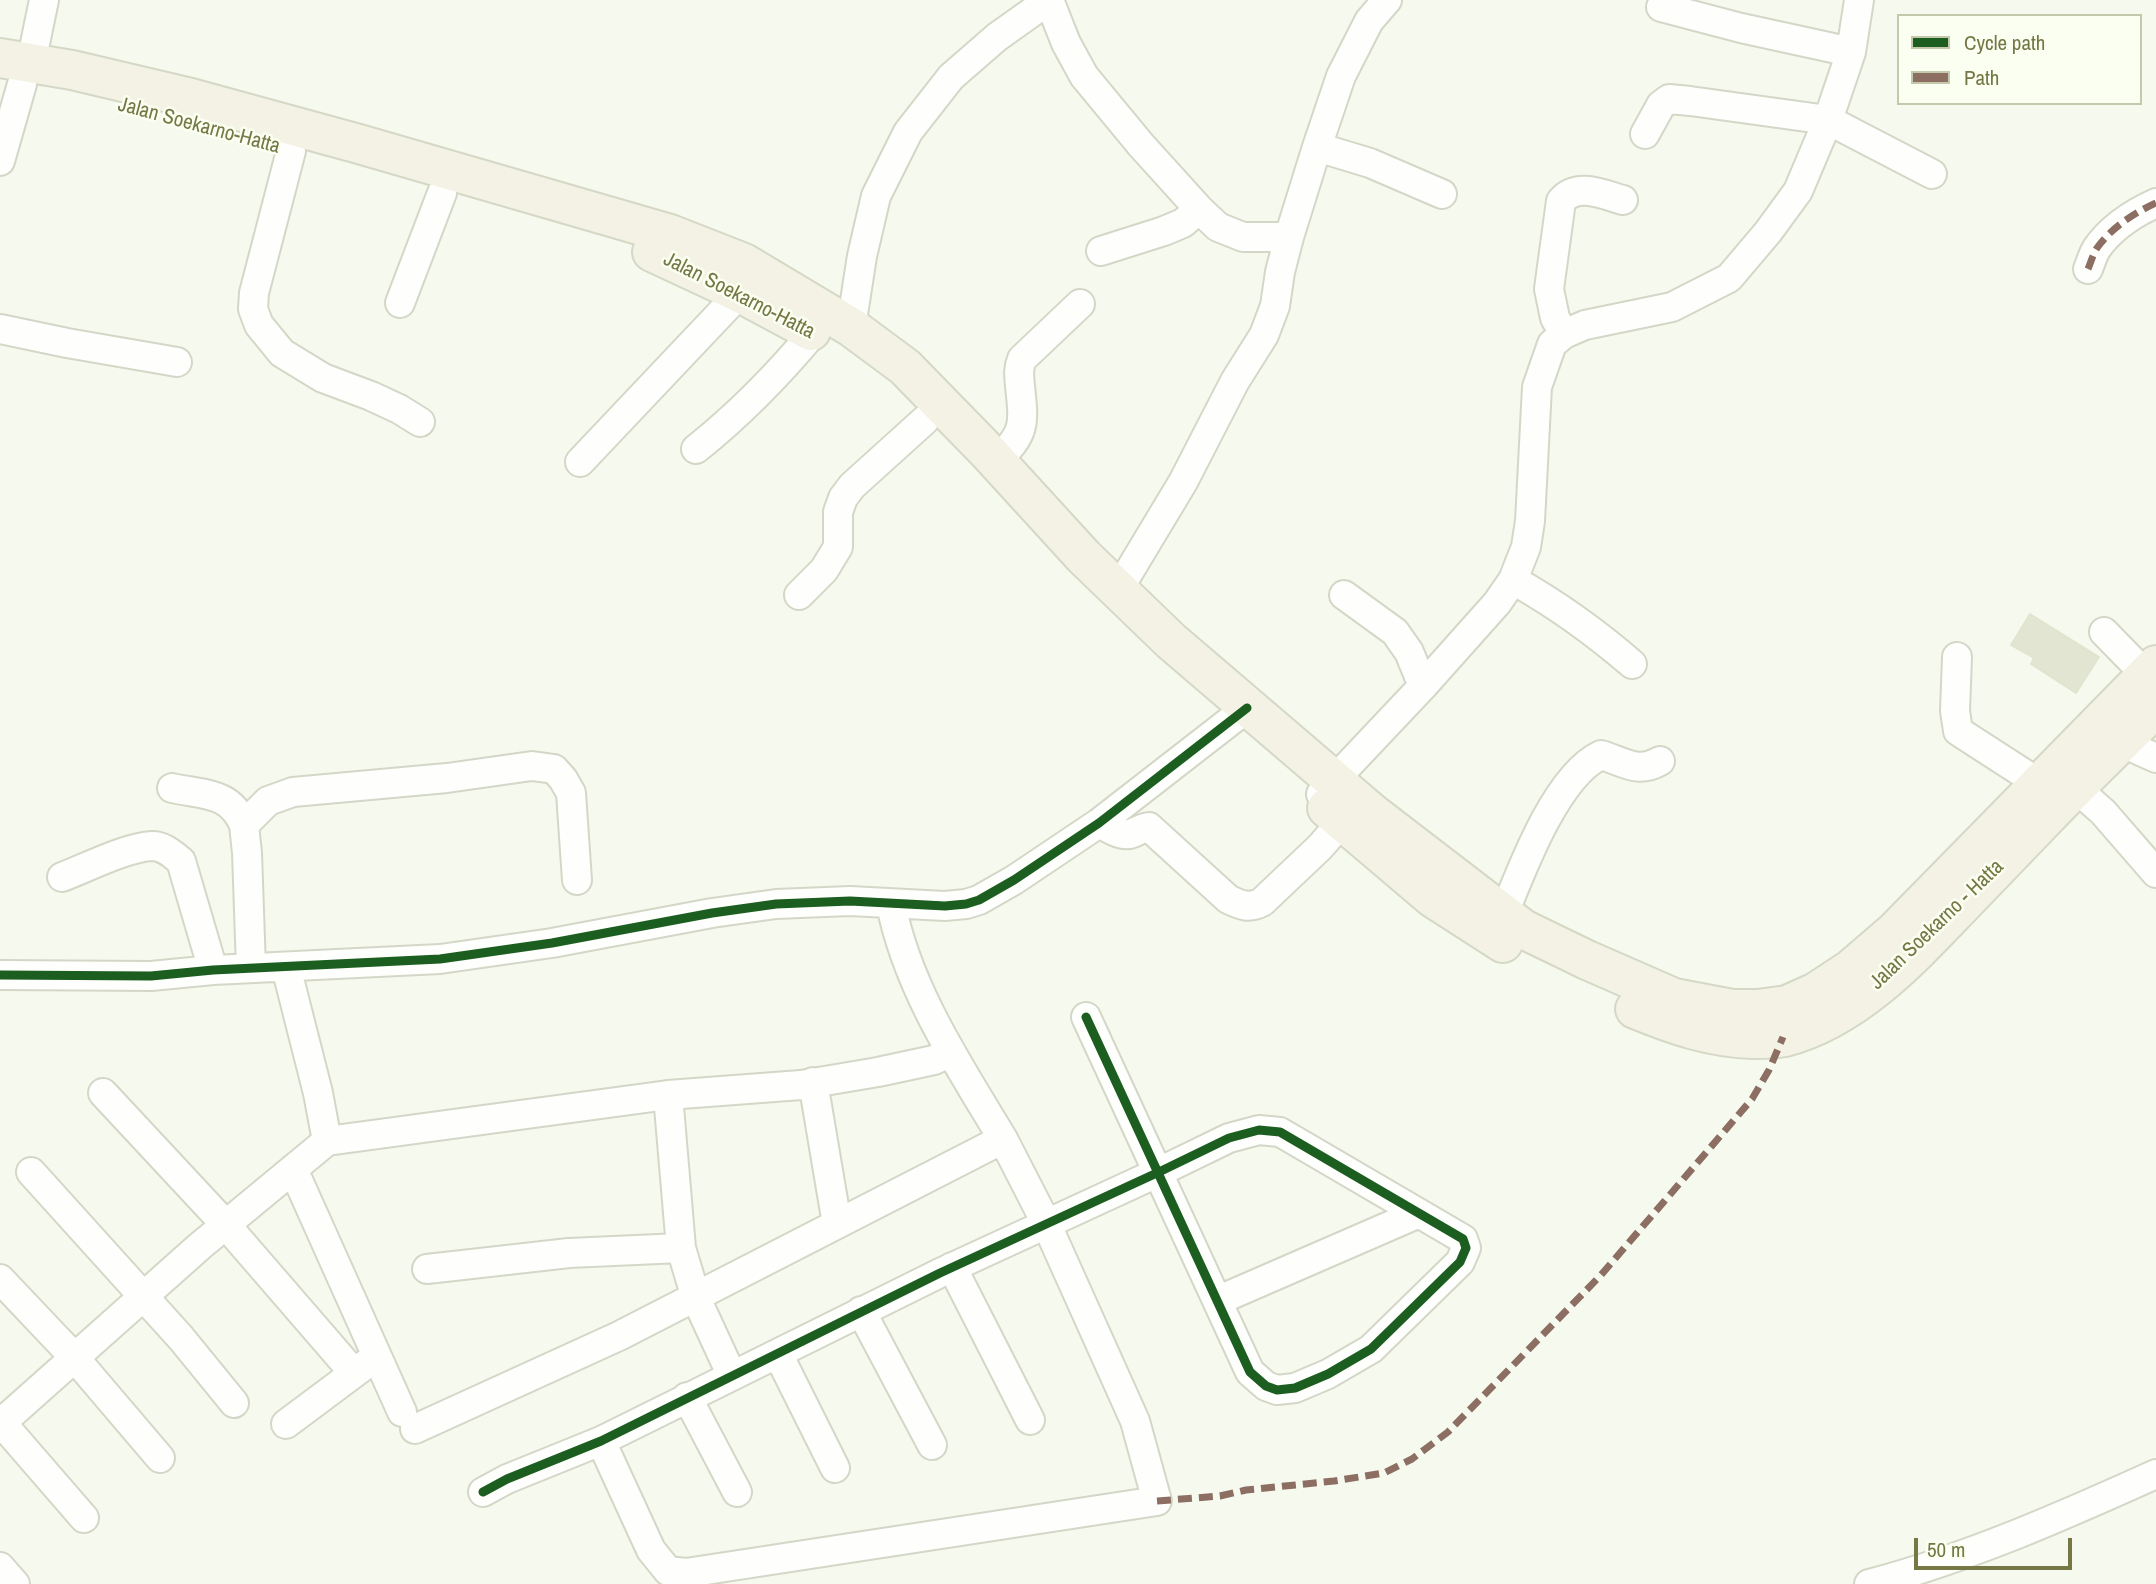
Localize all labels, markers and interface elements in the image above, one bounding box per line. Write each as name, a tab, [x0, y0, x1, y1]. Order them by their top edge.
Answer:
legend	[1897, 14, 2142, 105]
text: Cycle path	[1964, 28, 2045, 57]
text: Path	[1964, 63, 1999, 92]
street label: Jalan Soekarno-Hatta	[115, 92, 283, 160]
street label: Jalan Soekarno-Hatta	[659, 247, 819, 345]
street label: Jalan Soekarno - Hatta	[1865, 855, 2009, 995]
scale bar	[1918, 1524, 2076, 1568]
text: 50 m	[1927, 1535, 1965, 1564]

